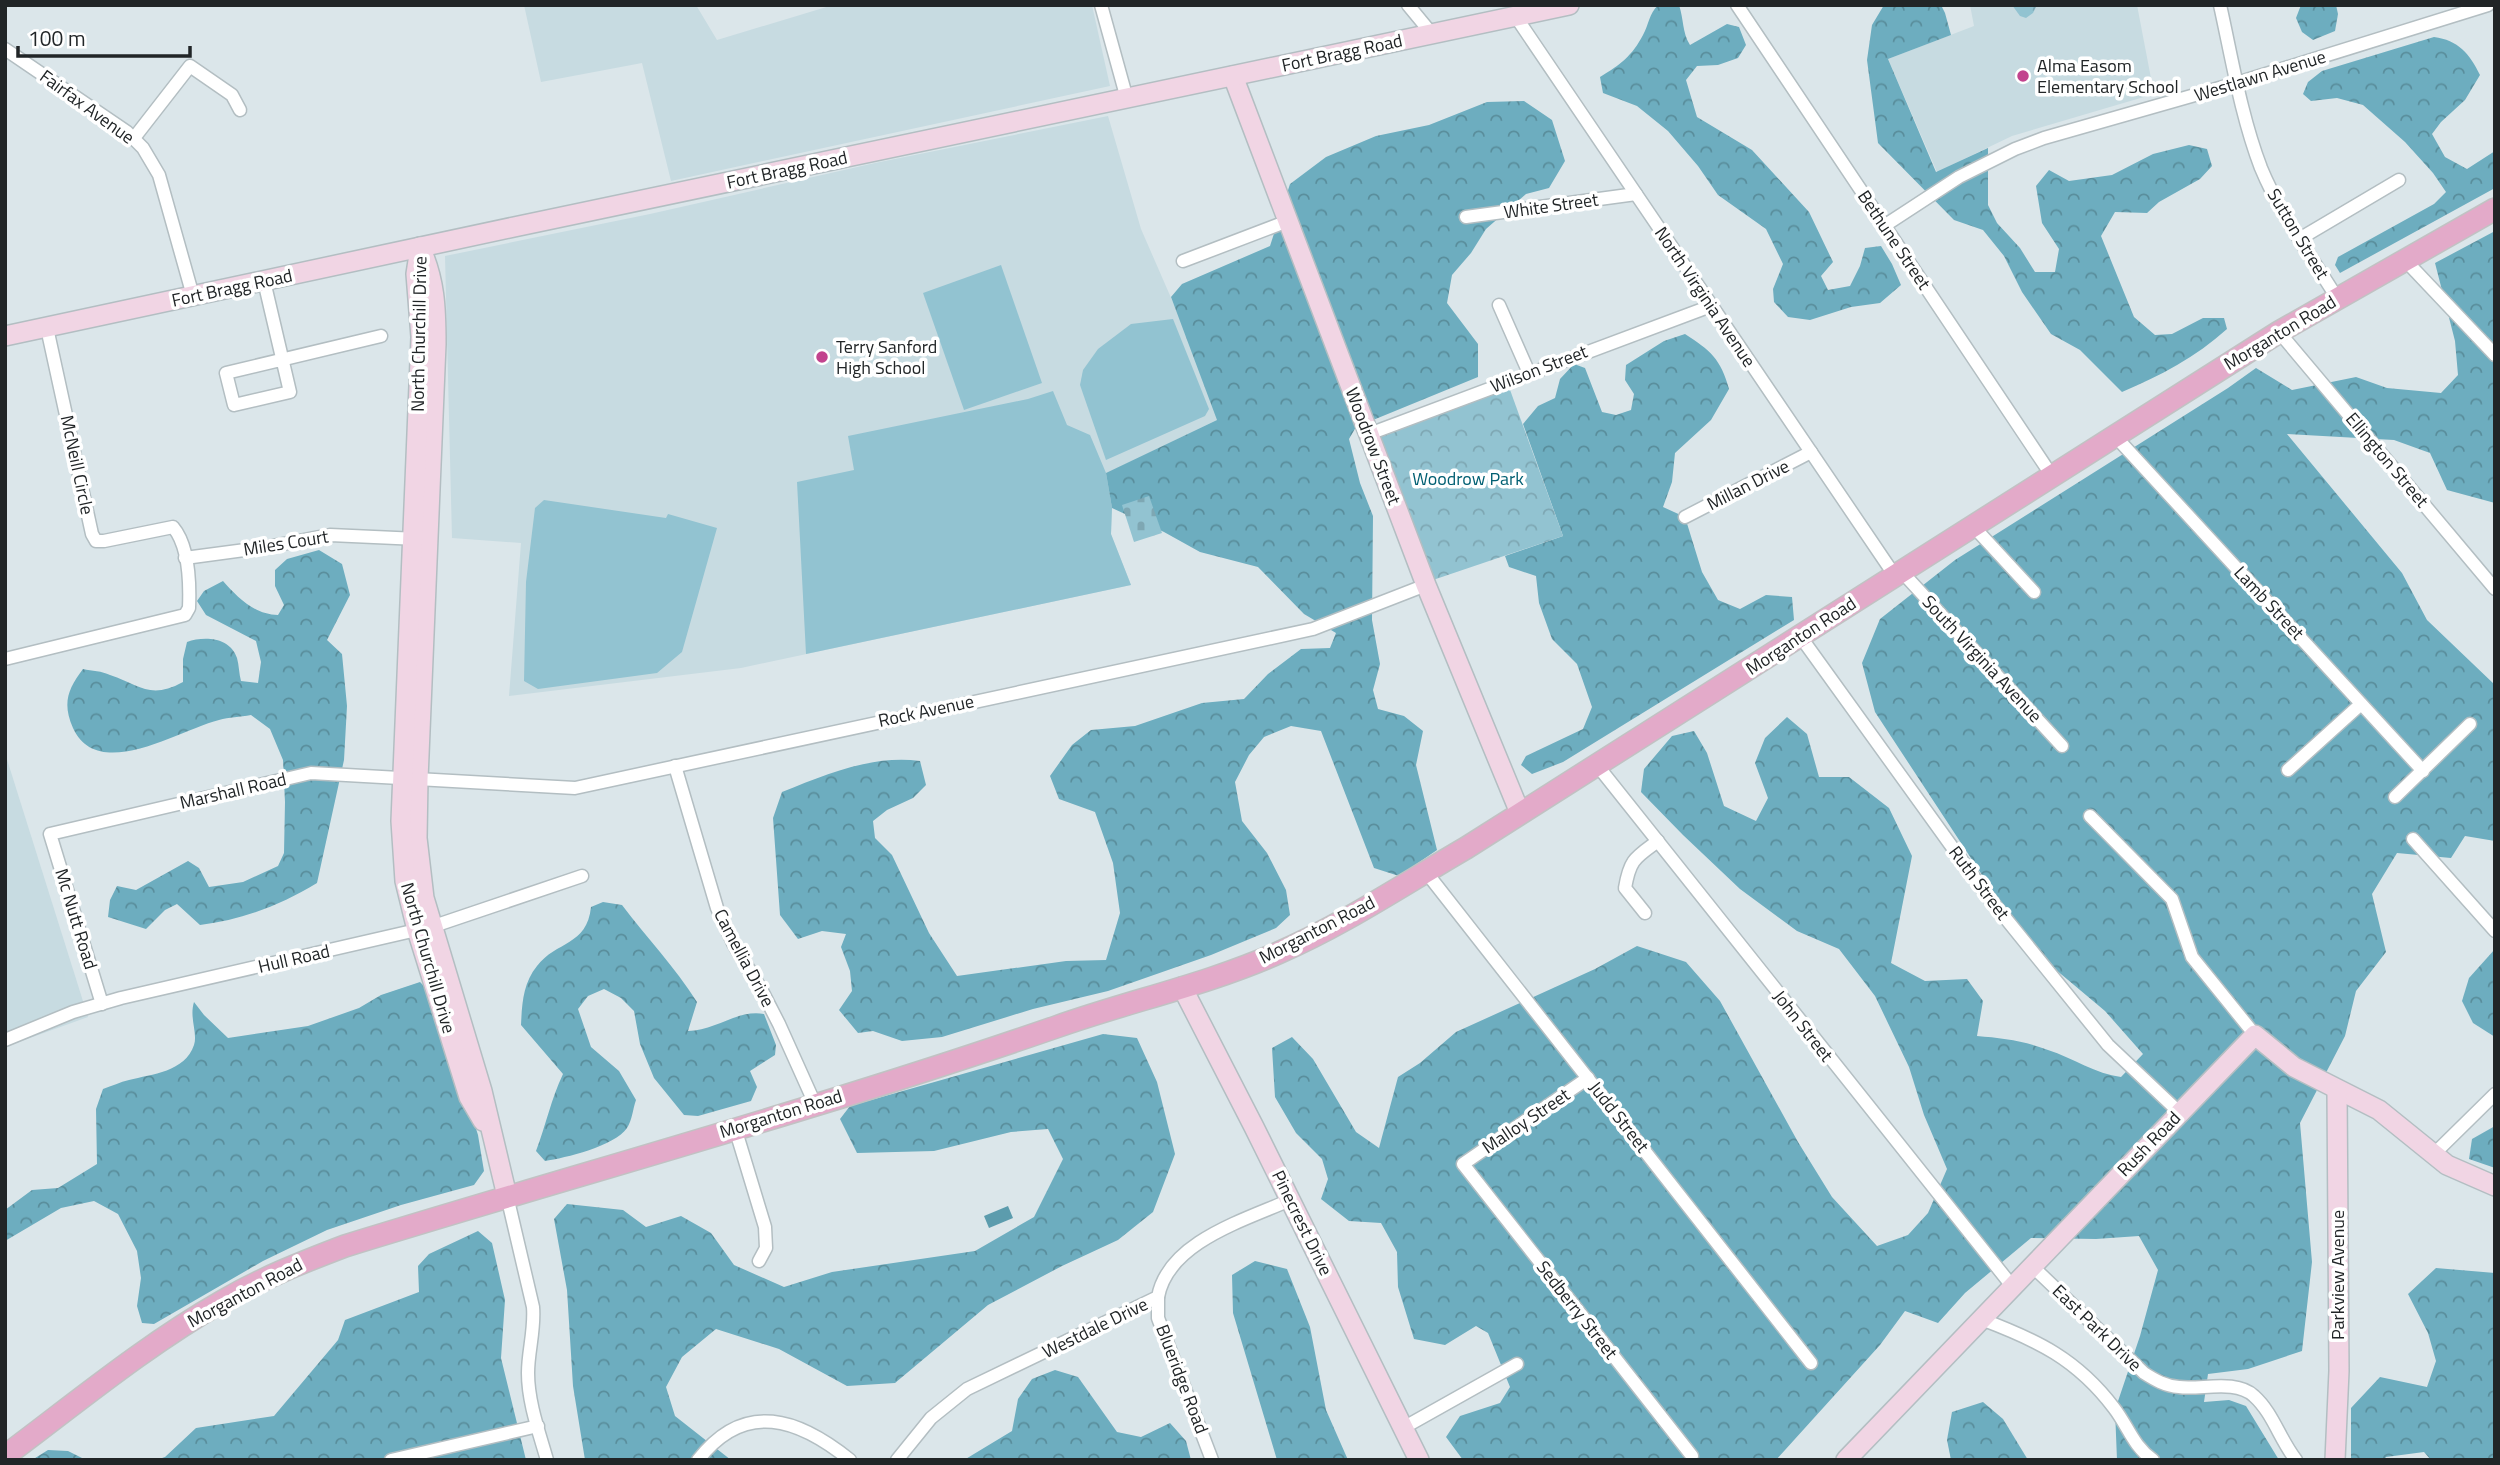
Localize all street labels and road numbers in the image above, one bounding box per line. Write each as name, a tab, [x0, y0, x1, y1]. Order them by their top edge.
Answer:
street label: Fort Bragg Road	[1279, 27, 1405, 78]
street label: Westlawn Avenue	[2191, 43, 2329, 108]
street label: Fairfax Avenue	[34, 63, 140, 150]
street label: Fort Bragg Road	[724, 144, 850, 195]
street label: Sutton Street	[2261, 183, 2336, 285]
street label: White Street	[1502, 185, 1601, 226]
street label: Bethune Street	[1851, 185, 1938, 295]
street label: North Virginia Avenue	[1648, 221, 1763, 372]
street label: North Churchill Drive	[404, 256, 433, 412]
street label: Fort Bragg Road	[169, 262, 295, 313]
street label: Morganton Road	[2218, 288, 2341, 377]
street label: Wilson Street	[1486, 337, 1592, 399]
street label: Woodrow Street	[1339, 383, 1408, 509]
street label: Ellington Street	[2339, 406, 2436, 514]
street label: McNeill Circle	[54, 413, 101, 517]
street label: Millan Drive	[1702, 452, 1794, 517]
street label: Miles Court	[241, 522, 331, 563]
street label: Lamb Street	[2228, 560, 2311, 646]
street label: South Virginia Avenue	[1916, 589, 2049, 728]
street label: Morganton Road	[1740, 590, 1861, 681]
street label: Rock Avenue	[876, 687, 976, 734]
street label: Marshall Road	[177, 765, 289, 816]
street label: Ruth Street	[1942, 840, 2017, 926]
street label: Mc Nutt Road	[48, 865, 105, 973]
street label: North Churchill Drive	[394, 879, 463, 1037]
street label: Morganton Road	[1254, 889, 1379, 970]
street label: Camellia Drive	[707, 904, 782, 1012]
street label: Hull Road	[255, 937, 332, 980]
street label: John Street	[1767, 984, 1840, 1068]
street label: Judd Street	[1583, 1075, 1656, 1159]
street label: Malloy Street	[1476, 1081, 1576, 1160]
street label: Morganton Road	[716, 1082, 845, 1145]
street label: Rush Road	[2111, 1105, 2187, 1182]
street label: Pinecrest Drive	[1265, 1165, 1340, 1280]
street label: Parkview Avenue	[2324, 1210, 2351, 1340]
street label: Morganton Road	[182, 1251, 307, 1334]
street label: Sedberry Street	[1530, 1255, 1625, 1365]
street label: East Park Drive	[2046, 1278, 2148, 1377]
street label: Westdale Drive	[1037, 1290, 1152, 1365]
street label: Blueridge Road	[1149, 1320, 1216, 1437]

